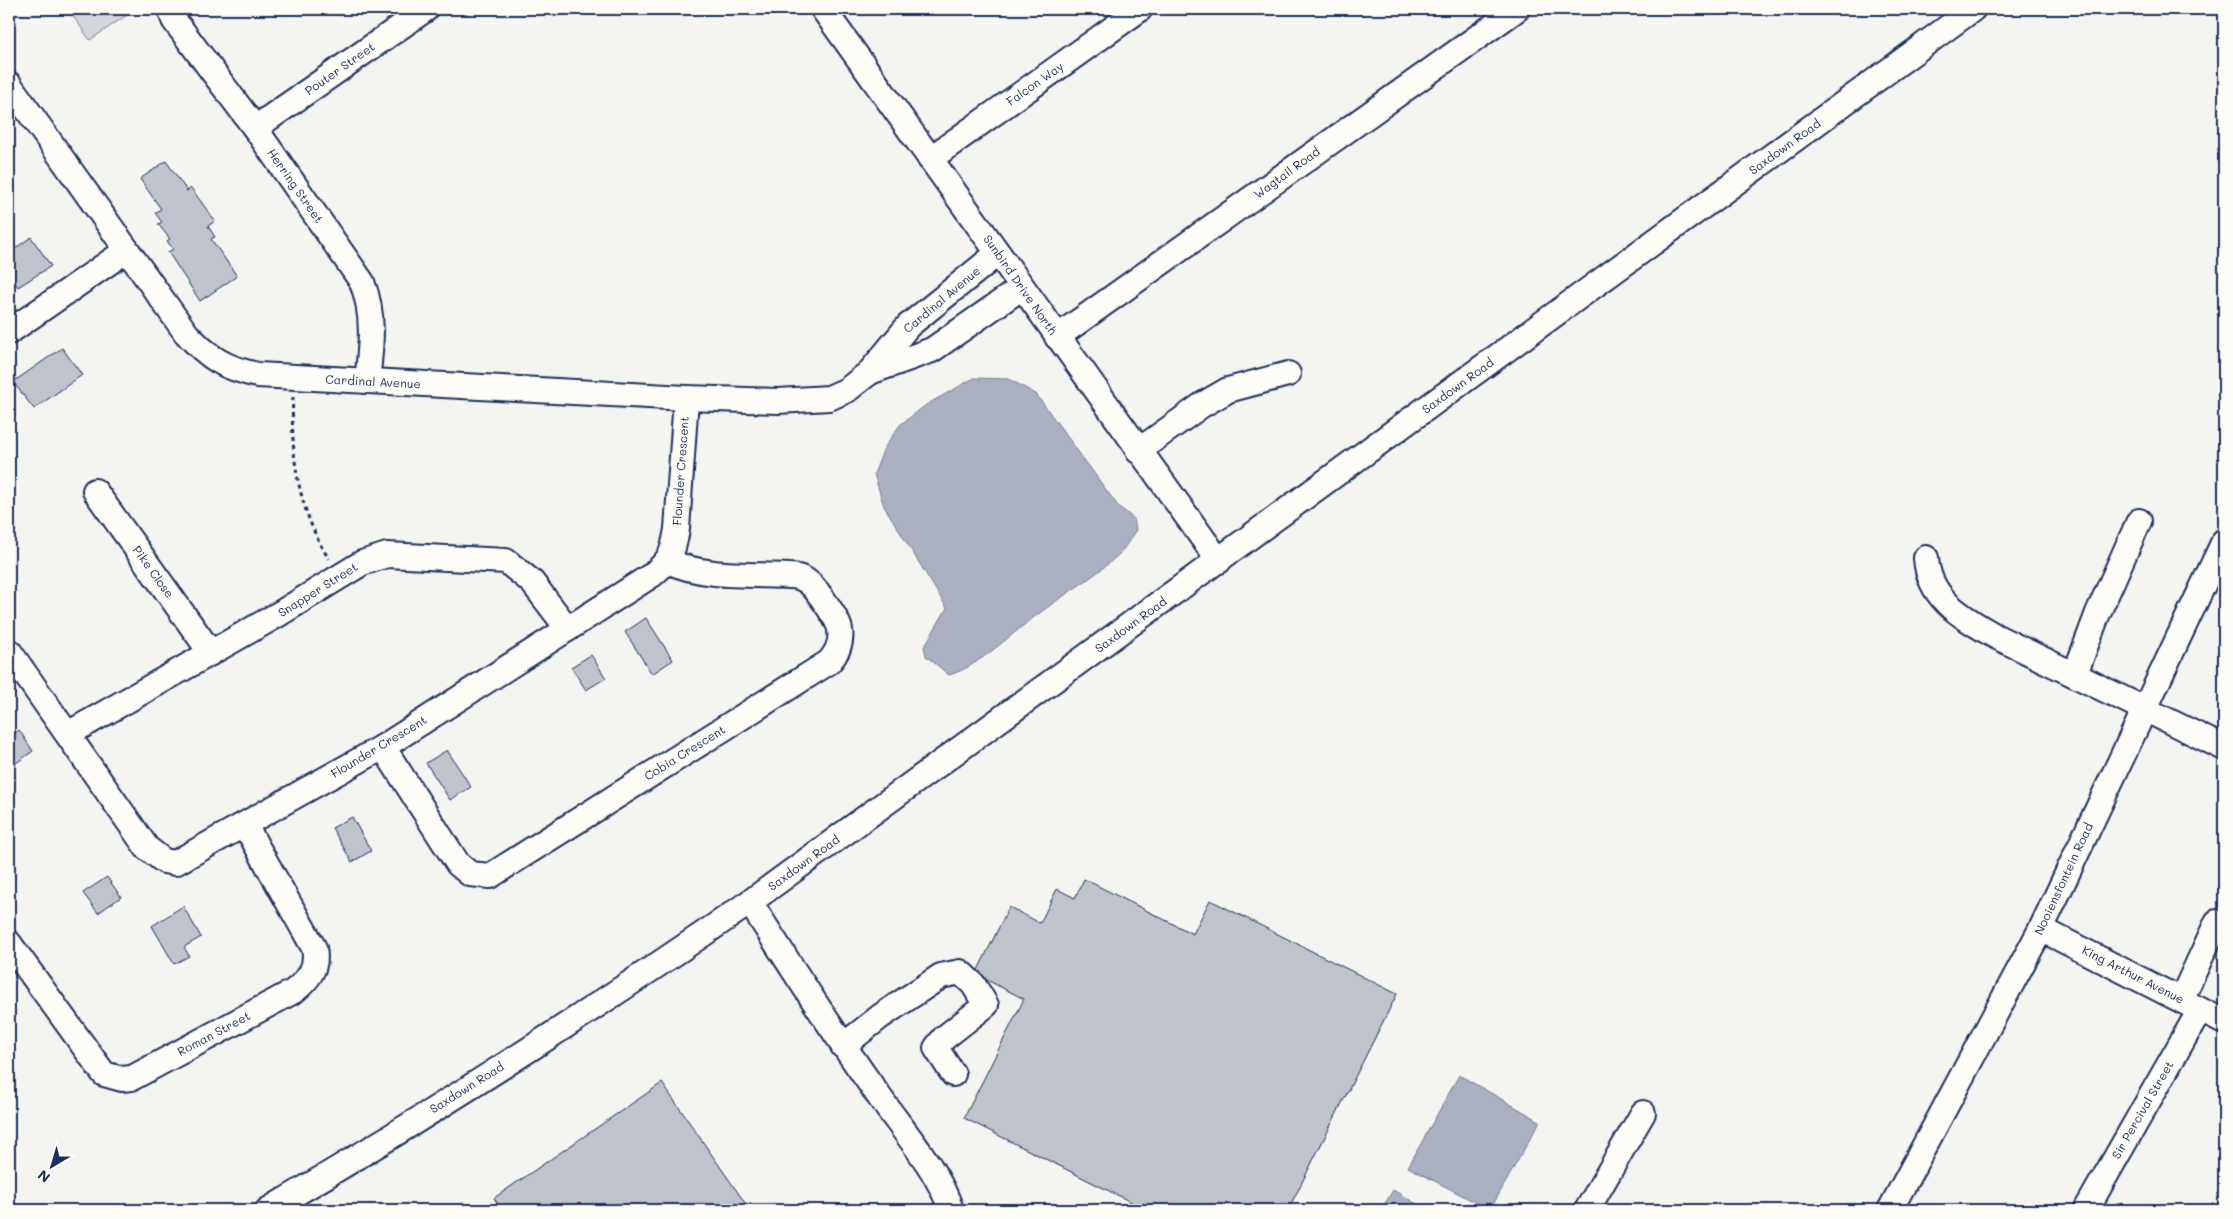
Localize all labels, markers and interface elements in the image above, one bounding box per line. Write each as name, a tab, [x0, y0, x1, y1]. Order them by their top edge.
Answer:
street label: Pouter Street	[301, 38, 378, 98]
street label: Falcon Way	[1003, 58, 1066, 109]
street label: Saxdown Road	[1745, 115, 1824, 178]
street label: Wagtail Road	[1250, 143, 1323, 202]
street label: Herring Street	[264, 145, 327, 226]
street label: Sunbird Drive North	[980, 231, 1061, 338]
street label: Cardinal Avenue	[899, 262, 983, 336]
street label: Saxdown Road	[1418, 354, 1497, 417]
street label: Cardinal Avenue	[325, 371, 421, 391]
street label: Flounder Crescent	[668, 416, 692, 526]
street label: Pike Close	[130, 542, 178, 601]
street label: Snapper Street	[275, 558, 360, 620]
street label: Saxdown Road	[1091, 593, 1170, 656]
street label: Flounder Crescent	[328, 711, 429, 781]
street label: Cobia Crescent	[641, 721, 728, 783]
street label: Nooiensfontein Road	[2030, 820, 2096, 937]
street label: Saxdown Road	[764, 831, 843, 894]
street label: King Arthur Avenue	[2080, 941, 2187, 1007]
street label: Roman Street	[174, 1007, 253, 1059]
street label: Saxdown Road	[426, 1058, 507, 1116]
street label: Sir Percival Street	[2108, 1058, 2177, 1161]
north arrow	[28, 1142, 78, 1192]
text: N	[34, 1166, 54, 1187]

